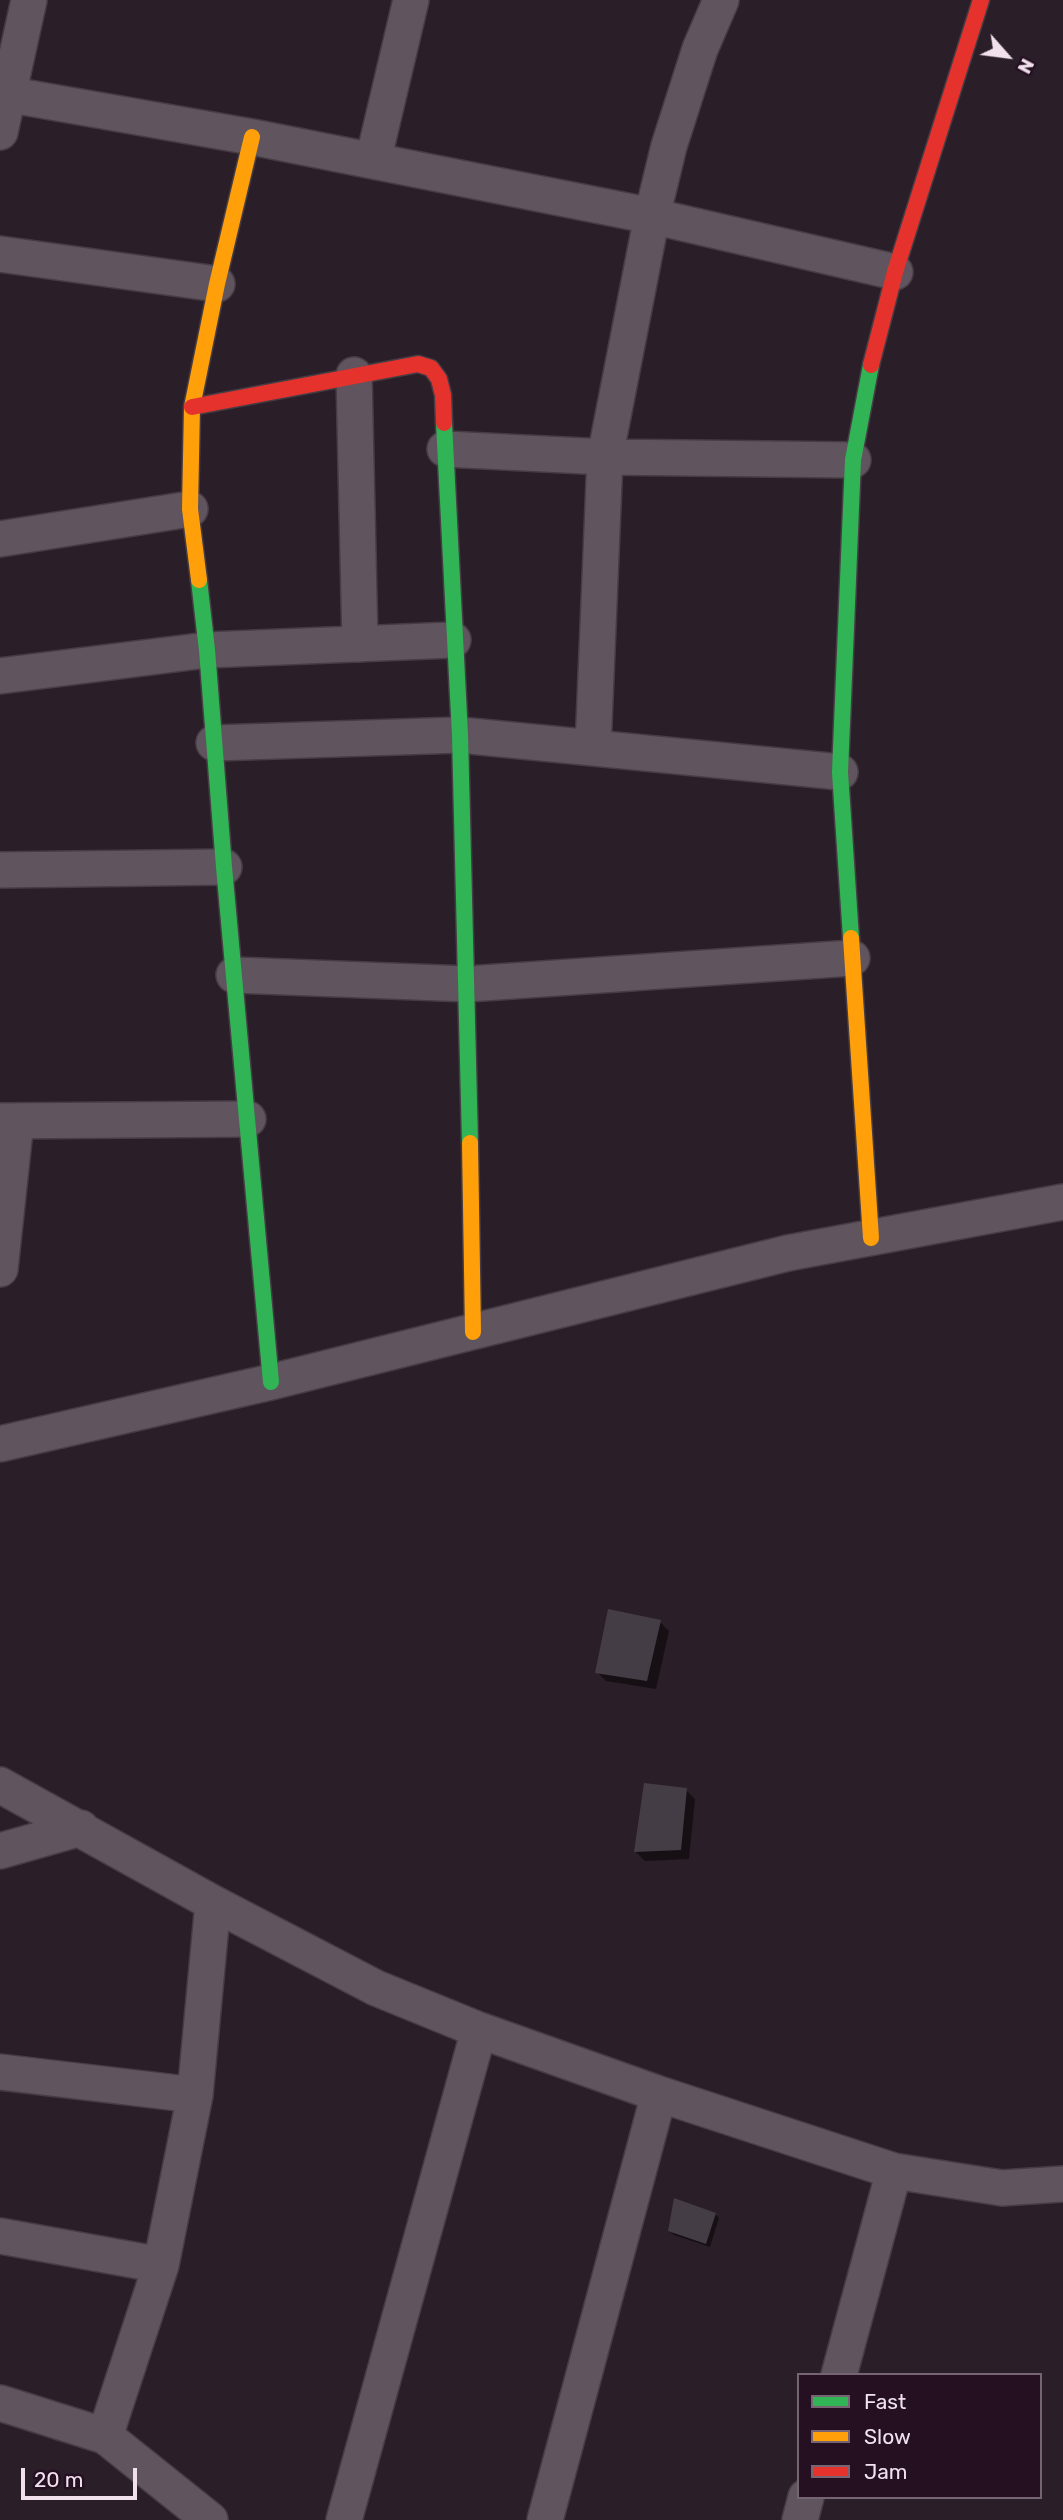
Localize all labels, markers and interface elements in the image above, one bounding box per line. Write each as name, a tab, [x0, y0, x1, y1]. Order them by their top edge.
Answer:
north arrow	[972, 21, 1042, 91]
text: N	[1013, 55, 1039, 78]
legend	[797, 2373, 1042, 2499]
text: Fast	[864, 2389, 906, 2414]
text: Slow	[864, 2424, 911, 2449]
scale bar	[24, 2454, 140, 2498]
text: Jam	[864, 2459, 908, 2484]
text: 20 m	[34, 2467, 83, 2492]

